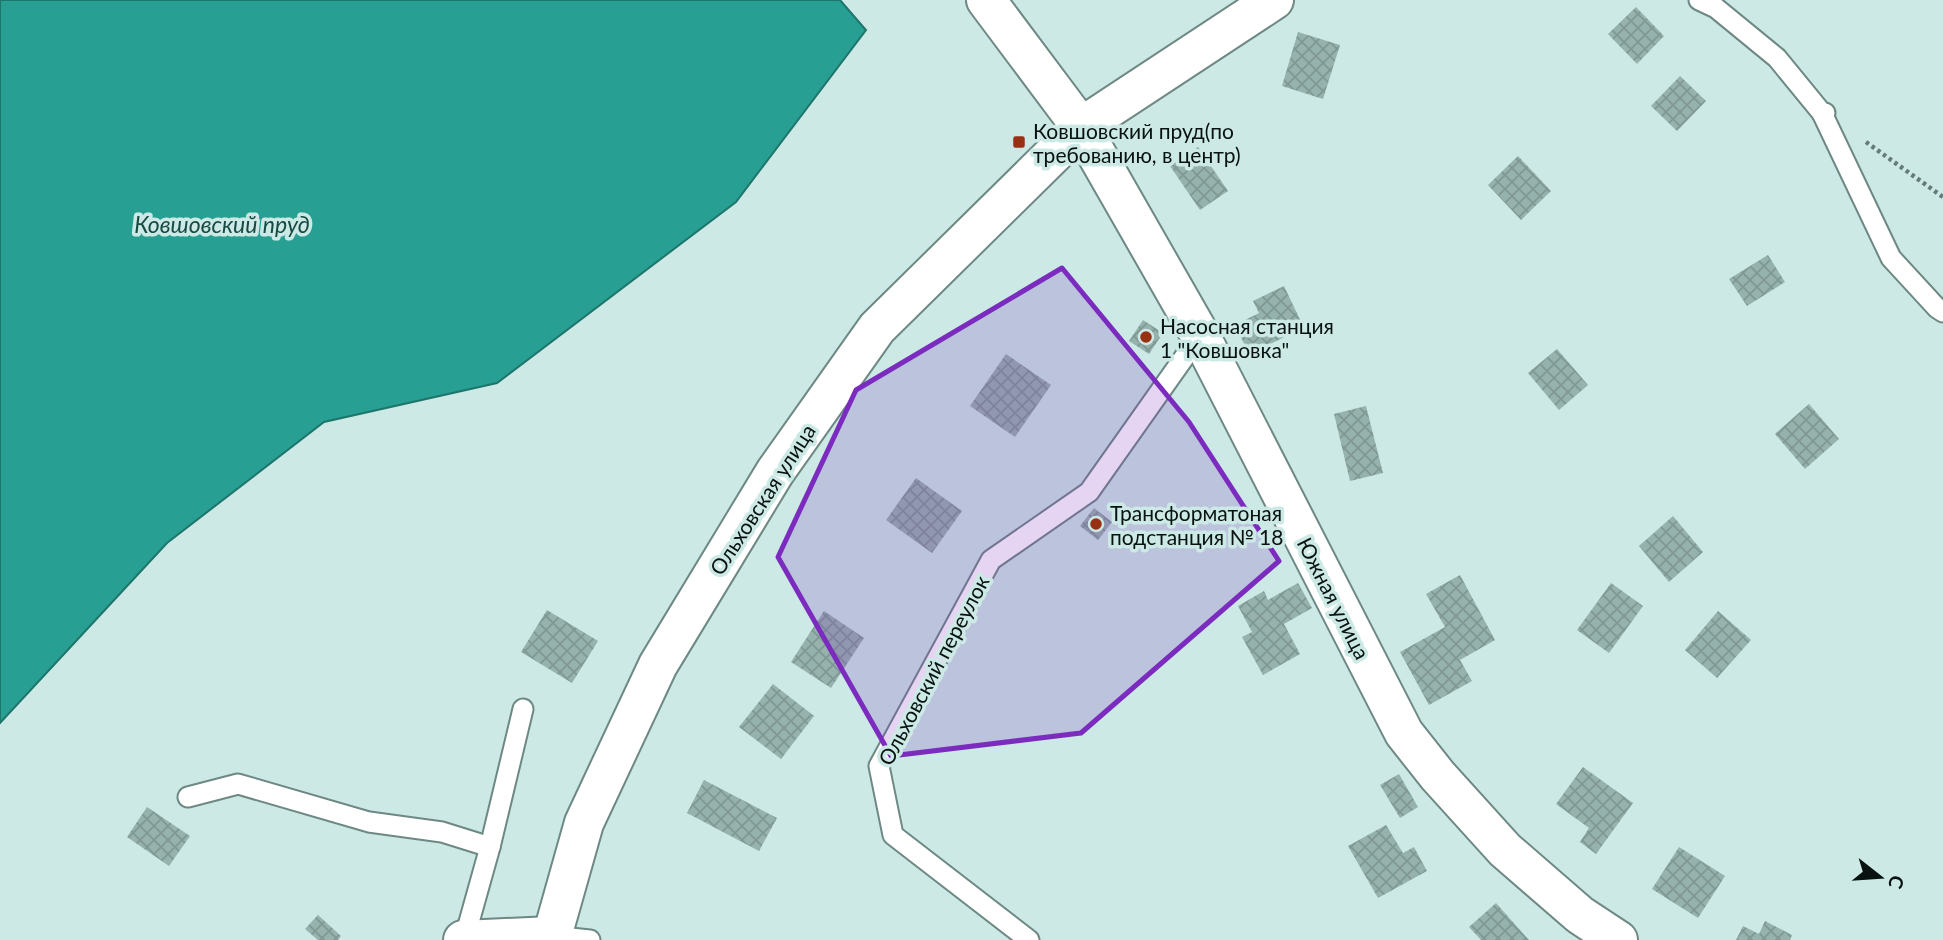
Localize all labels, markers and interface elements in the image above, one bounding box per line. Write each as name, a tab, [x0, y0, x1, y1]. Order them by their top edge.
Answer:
place label: Ковшовский пруд(по требованию, в центр)	[1033, 118, 1241, 167]
marker: Ковшовский пруд(по требованию, в центр)	[1011, 134, 1027, 150]
water label: Ковшовский пруд	[134, 210, 310, 238]
place label: Насосная станция 1 "Ковшовка"	[1160, 313, 1334, 362]
marker: Насосная станция 1 "Ковшовка"	[1138, 329, 1154, 345]
street label: Ольховская улица	[704, 419, 820, 579]
place label: Трансформатоная подстанция № 18	[1110, 500, 1283, 549]
marker: Трансформатоная подстанция № 18	[1088, 516, 1104, 532]
street label: Южная улица	[1293, 533, 1375, 663]
street label: Ольховский переулок	[872, 571, 994, 769]
north arrow	[1845, 842, 1915, 912]
text: С	[1884, 873, 1910, 892]

